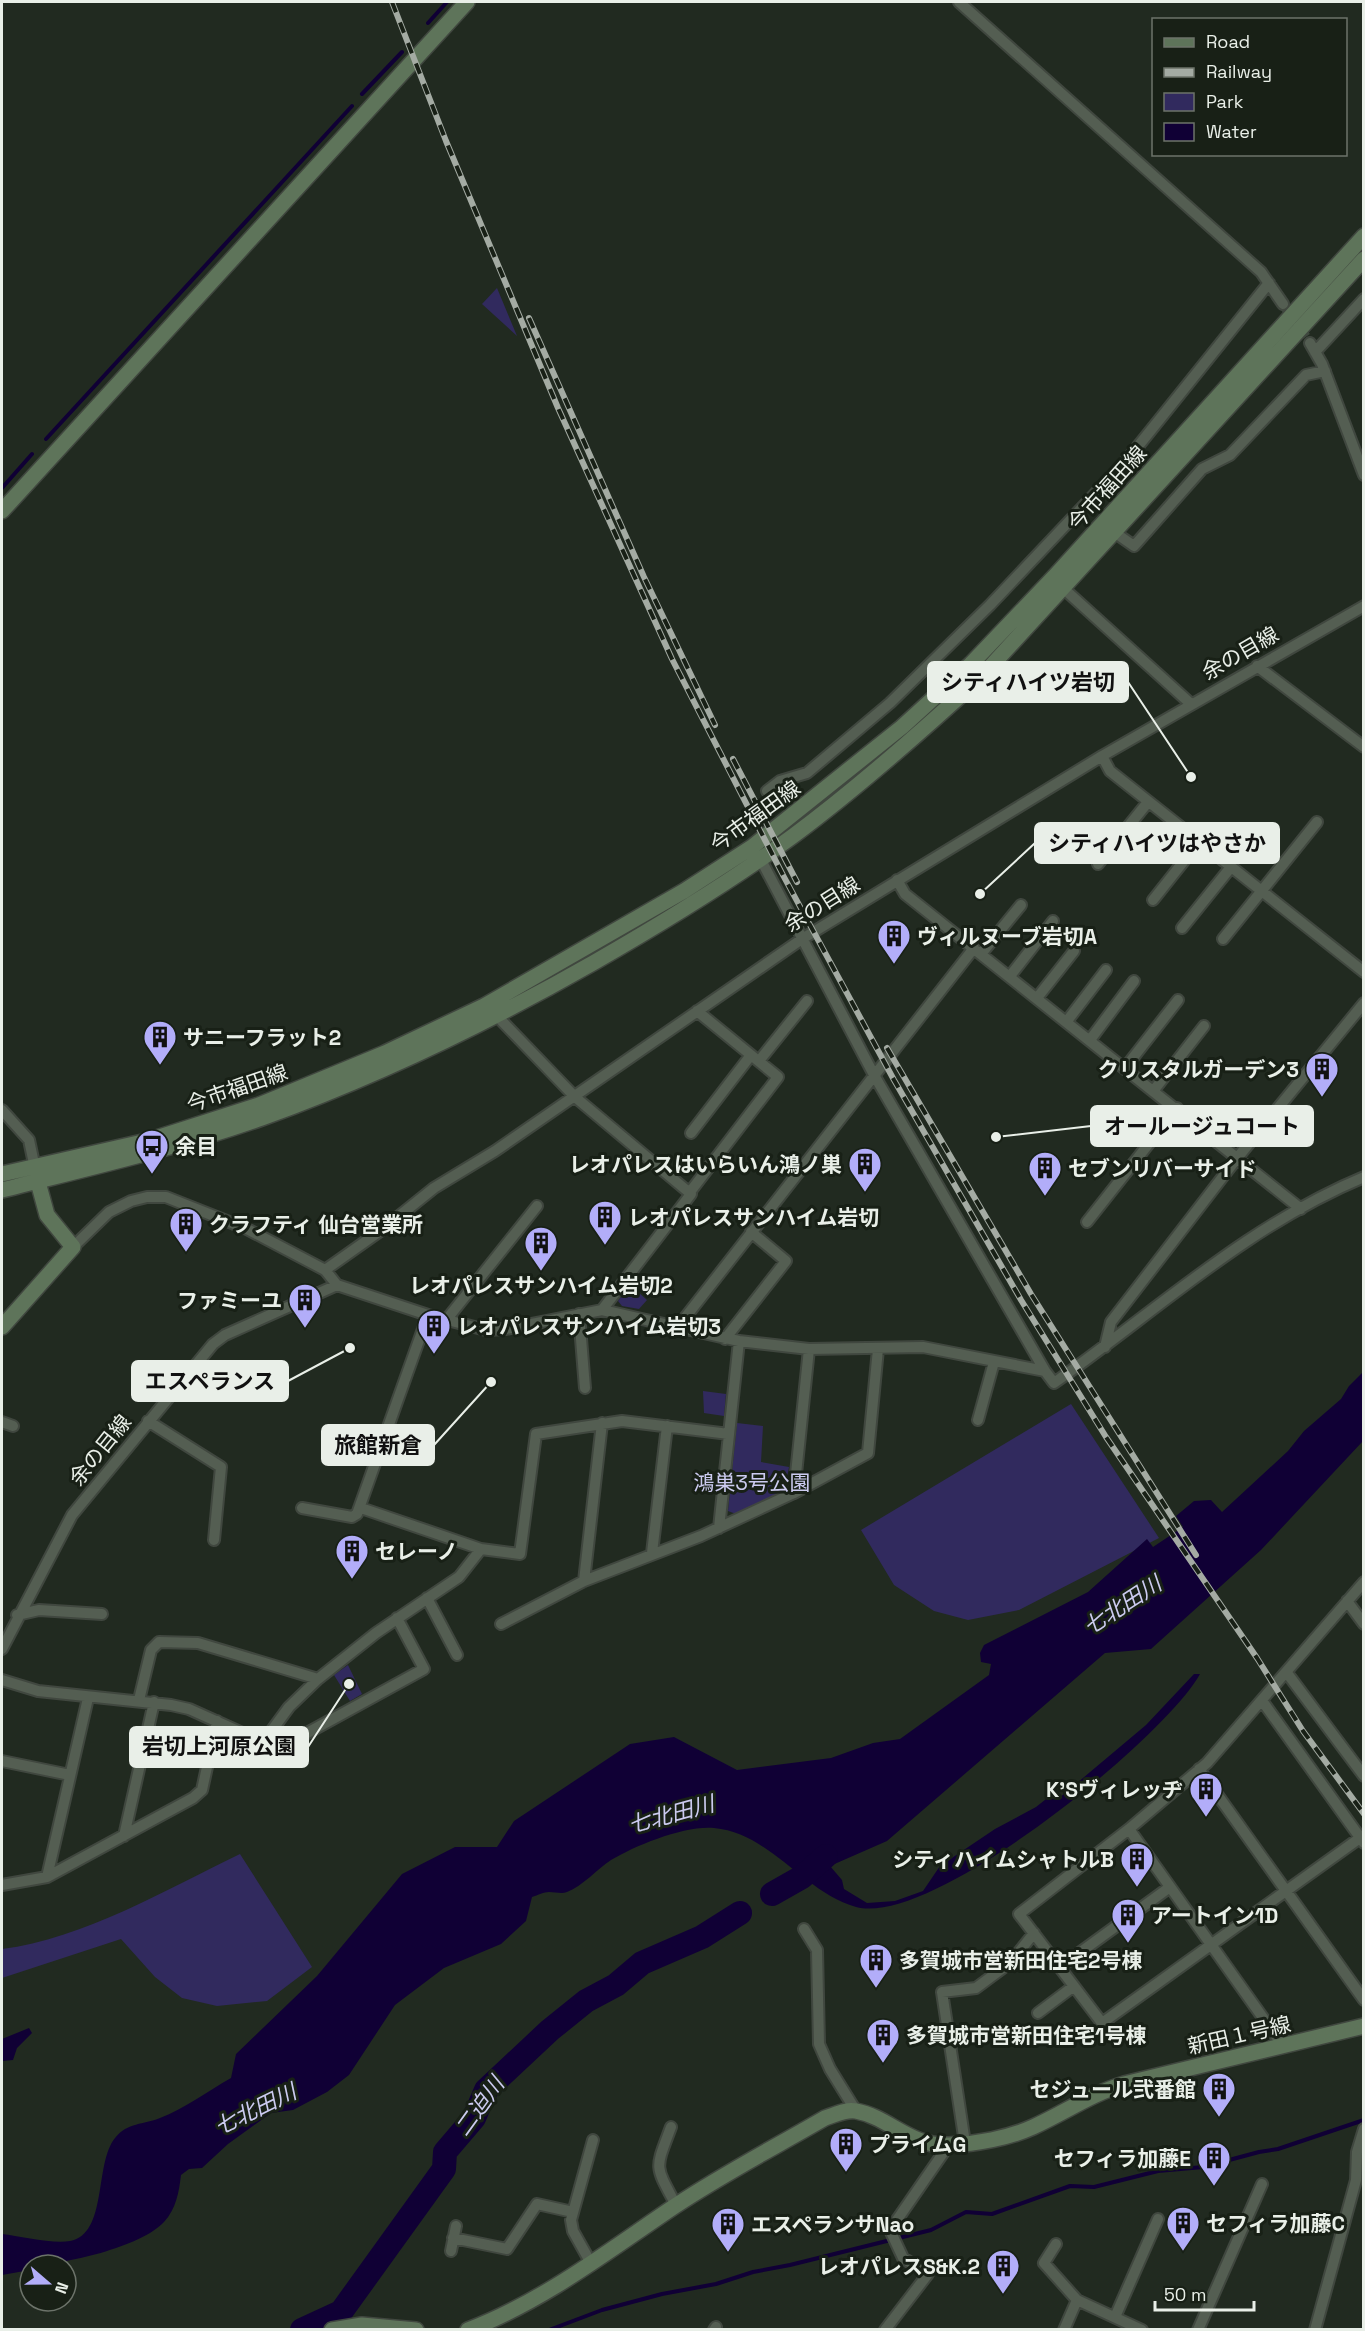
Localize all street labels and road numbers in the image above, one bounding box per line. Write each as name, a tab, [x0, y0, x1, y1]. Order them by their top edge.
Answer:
street label: 今市福田線	[1062, 440, 1152, 536]
street label: 余の目線	[1197, 620, 1283, 686]
street label: 今市福田線	[705, 774, 805, 858]
street label: 余の目線	[779, 870, 865, 938]
street label: 今市福田線	[183, 1058, 291, 1118]
street label: 余の目線	[63, 1409, 137, 1491]
street label: 新田１号線	[1185, 2010, 1293, 2060]

